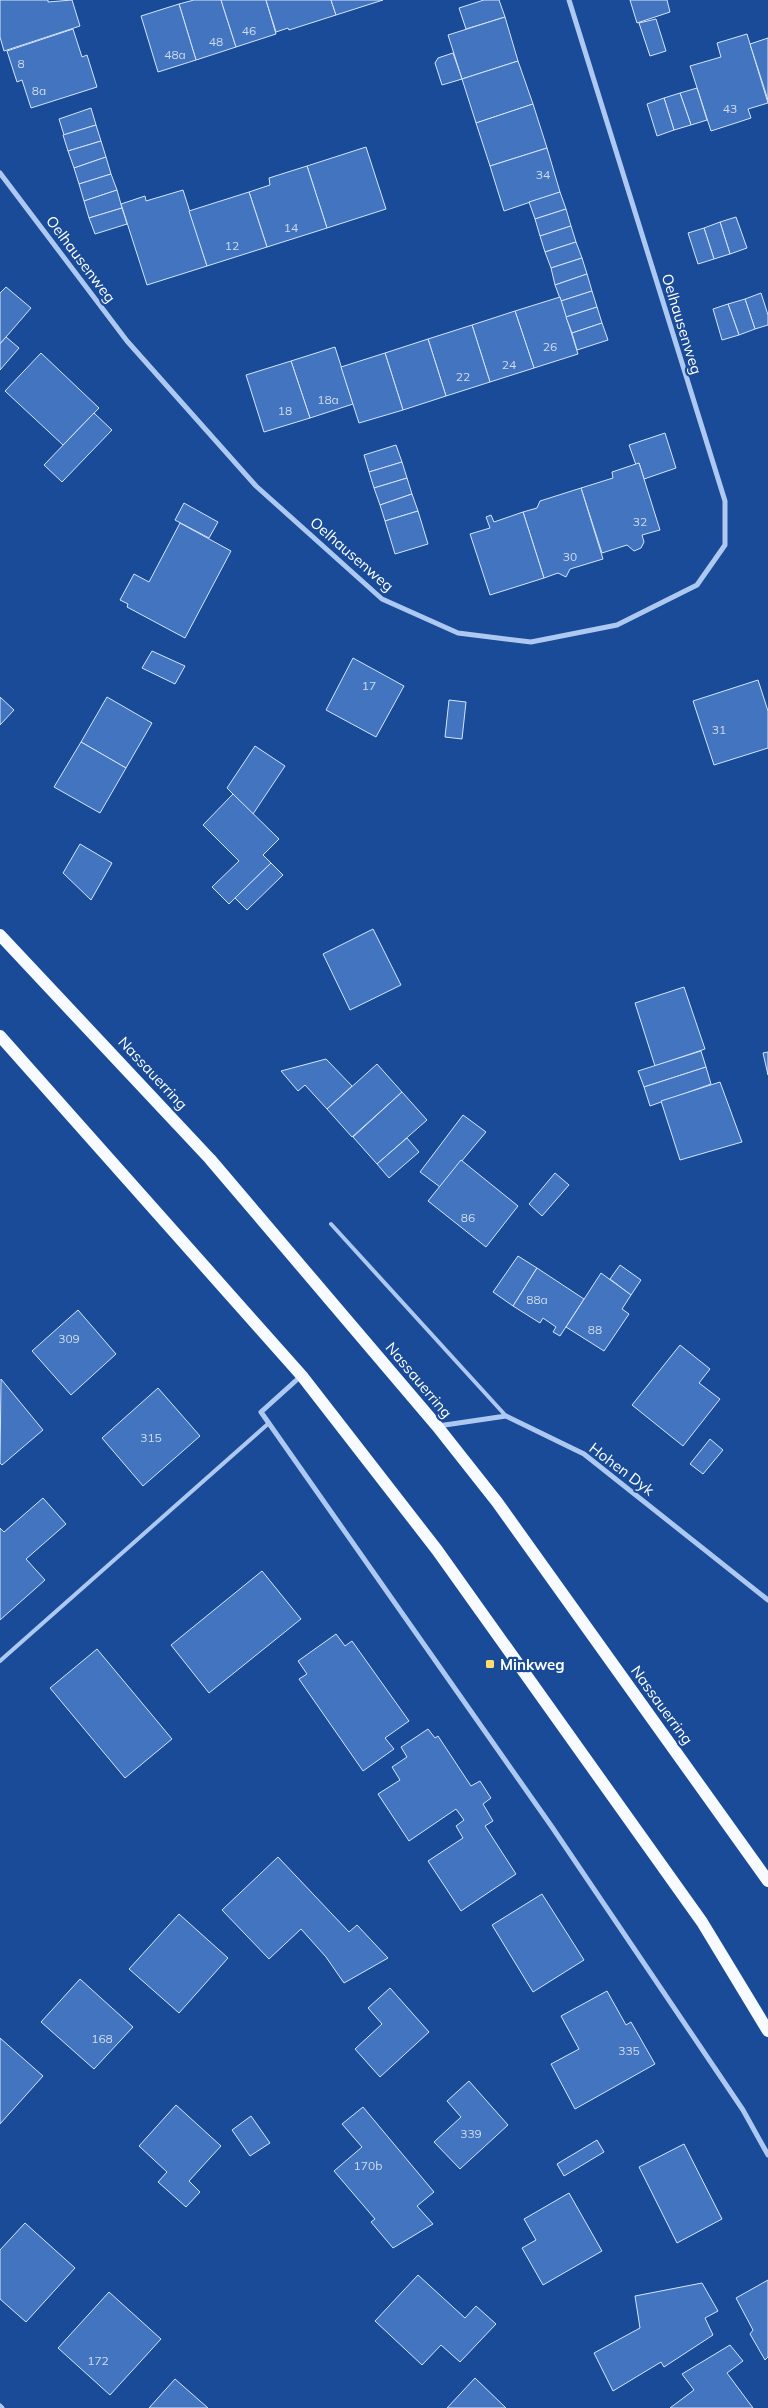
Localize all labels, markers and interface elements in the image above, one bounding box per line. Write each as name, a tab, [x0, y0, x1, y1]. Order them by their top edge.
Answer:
house number: 46	[242, 23, 256, 38]
house number: 48	[209, 34, 223, 49]
house number: 48a	[164, 47, 186, 62]
house number: 8	[17, 56, 25, 71]
house number: 8a	[32, 83, 46, 98]
house number: 43	[723, 101, 737, 116]
house number: 34	[536, 167, 550, 182]
street label: Oelhausenweg	[42, 212, 120, 306]
house number: 14	[284, 220, 298, 235]
house number: 12	[225, 238, 239, 253]
street label: Oelhausenweg	[658, 271, 706, 377]
house number: 26	[543, 339, 557, 354]
house number: 24	[502, 357, 516, 372]
house number: 22	[456, 369, 470, 384]
house number: 18a	[317, 392, 339, 407]
house number: 18	[278, 403, 292, 418]
street label: Oelhausenweg	[306, 513, 398, 595]
house number: 32	[633, 514, 647, 529]
house number: 30	[563, 549, 577, 564]
house number: 17	[362, 678, 376, 693]
house number: 31	[712, 722, 726, 737]
street label: Nassauerring	[114, 1032, 192, 1114]
house number: 86	[461, 1210, 475, 1225]
house number: 88a	[526, 1292, 548, 1307]
house number: 88	[588, 1322, 602, 1337]
house number: 309	[58, 1331, 80, 1346]
street label: Nassauerring	[382, 1338, 456, 1422]
house number: 315	[140, 1430, 162, 1445]
street label: Hohen Dyk	[586, 1438, 659, 1500]
place label: Minkweg	[500, 1655, 565, 1674]
marker: Minkweg	[484, 1658, 496, 1670]
street label: Nassauerring	[627, 1662, 697, 1748]
house number: 168	[91, 2031, 113, 2046]
house number: 335	[618, 2043, 640, 2058]
house number: 339	[460, 2126, 482, 2141]
house number: 170b	[354, 2158, 382, 2173]
house number: 172	[87, 2353, 109, 2368]

